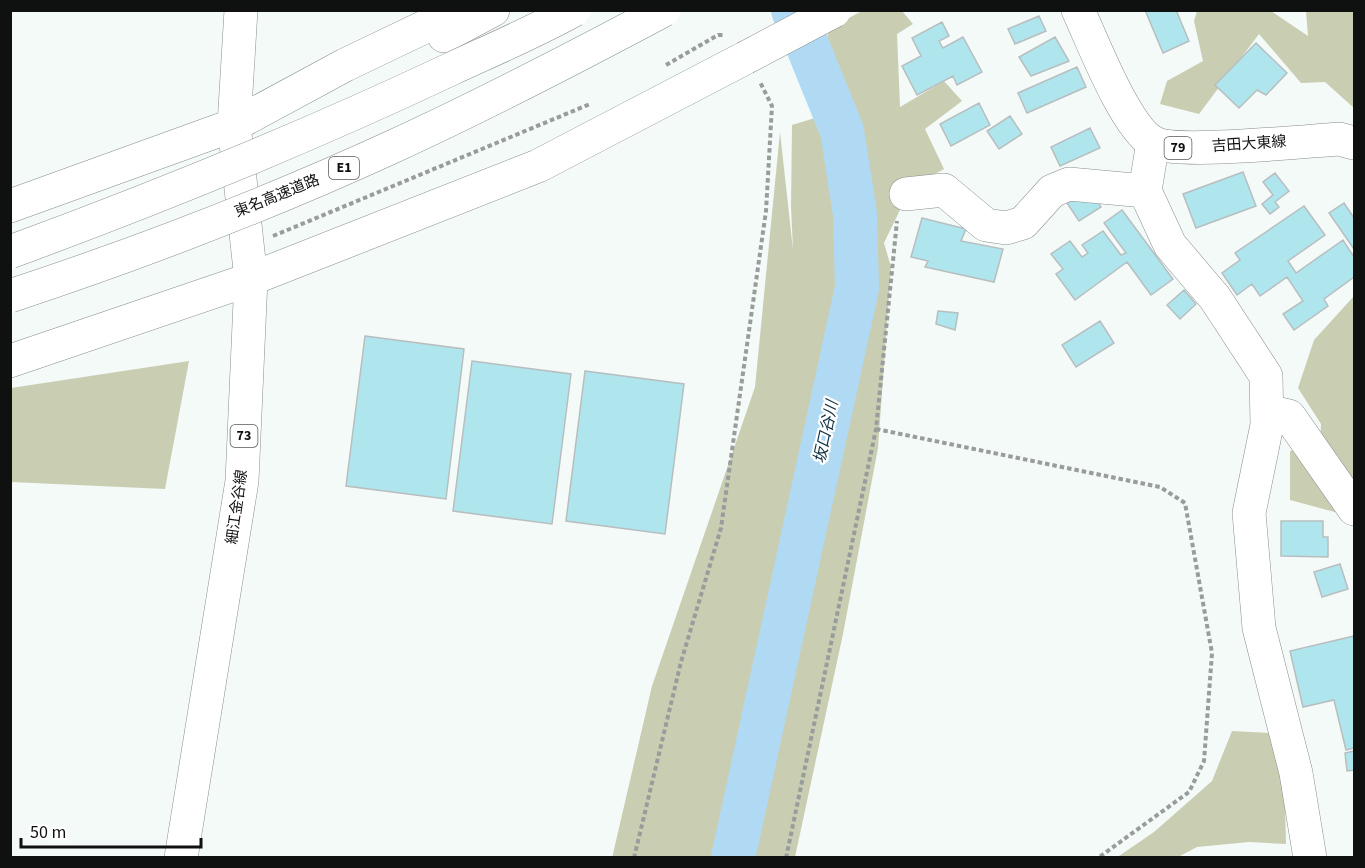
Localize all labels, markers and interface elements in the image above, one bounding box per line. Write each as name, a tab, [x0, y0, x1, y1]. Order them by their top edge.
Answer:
street label: 吉田大東線	[1211, 131, 1287, 157]
road number: 79	[1164, 137, 1192, 159]
road number: E1	[329, 157, 359, 179]
street label: 東名高速道路	[231, 169, 323, 223]
water label: 坂口谷川	[809, 396, 844, 466]
road number: 73	[230, 425, 258, 447]
street label: 細江金谷線	[221, 468, 253, 546]
scale bar	[21, 811, 201, 849]
text: 50 m	[30, 820, 66, 845]

